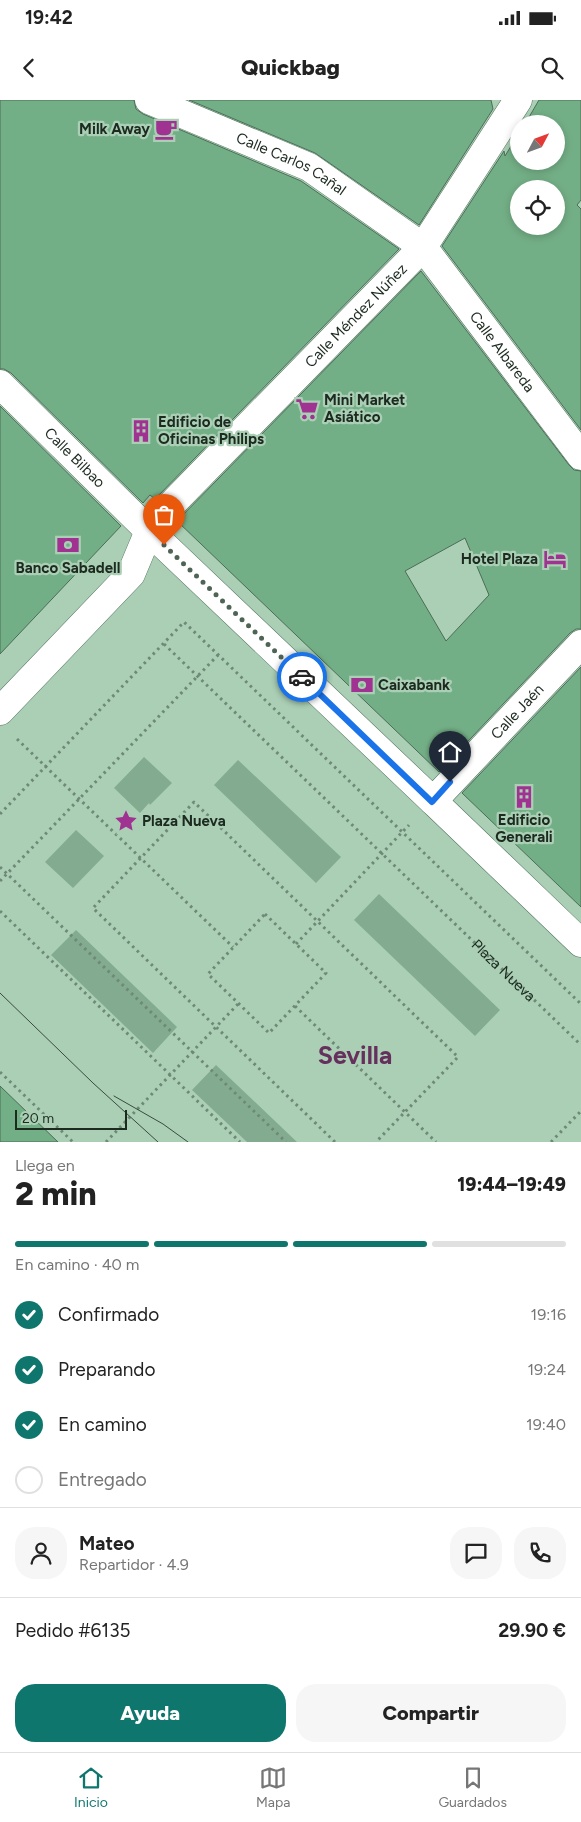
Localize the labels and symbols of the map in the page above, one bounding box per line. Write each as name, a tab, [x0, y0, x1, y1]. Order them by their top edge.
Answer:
north arrow	[510, 115, 565, 170]
cafe icon: Milk Away	[153, 116, 179, 142]
place label: Milk Away	[79, 120, 150, 138]
street label: Calle Carlos Cañal	[234, 129, 349, 199]
street label: Calle Méndez Núñez	[301, 260, 411, 371]
street label: Calle Albareda	[466, 308, 538, 396]
place label: Mini Market Asiático	[324, 391, 405, 426]
supermarket icon: Mini Market Asiático	[294, 396, 320, 422]
place label: Edificio de Oficinas Philips	[158, 413, 264, 448]
building icon: Edificio de Oficinas Philips	[128, 418, 154, 444]
street label: Calle Bilbao	[41, 424, 109, 492]
pin	[143, 494, 185, 545]
bank icon: Banco Sabadell	[55, 532, 81, 558]
hotel icon: Hotel Plaza	[542, 546, 568, 572]
place label: Hotel Plaza	[461, 550, 538, 568]
place label: Banco Sabadell	[16, 559, 120, 577]
courier	[277, 652, 327, 702]
bank icon: Caixabank	[349, 672, 375, 698]
place label: Caixabank	[378, 676, 450, 694]
street label: Calle Jaén	[487, 680, 547, 743]
pin	[429, 731, 471, 782]
building icon: Edificio Generali	[511, 784, 537, 810]
place icon: Plaza Nueva	[113, 808, 139, 834]
place label: Edificio Generali	[495, 811, 553, 846]
place label: Plaza Nueva	[142, 812, 226, 830]
street label: Plaza Nueva	[468, 936, 539, 1005]
district label: Sevilla	[318, 1040, 392, 1070]
scale bar	[15, 1107, 128, 1130]

